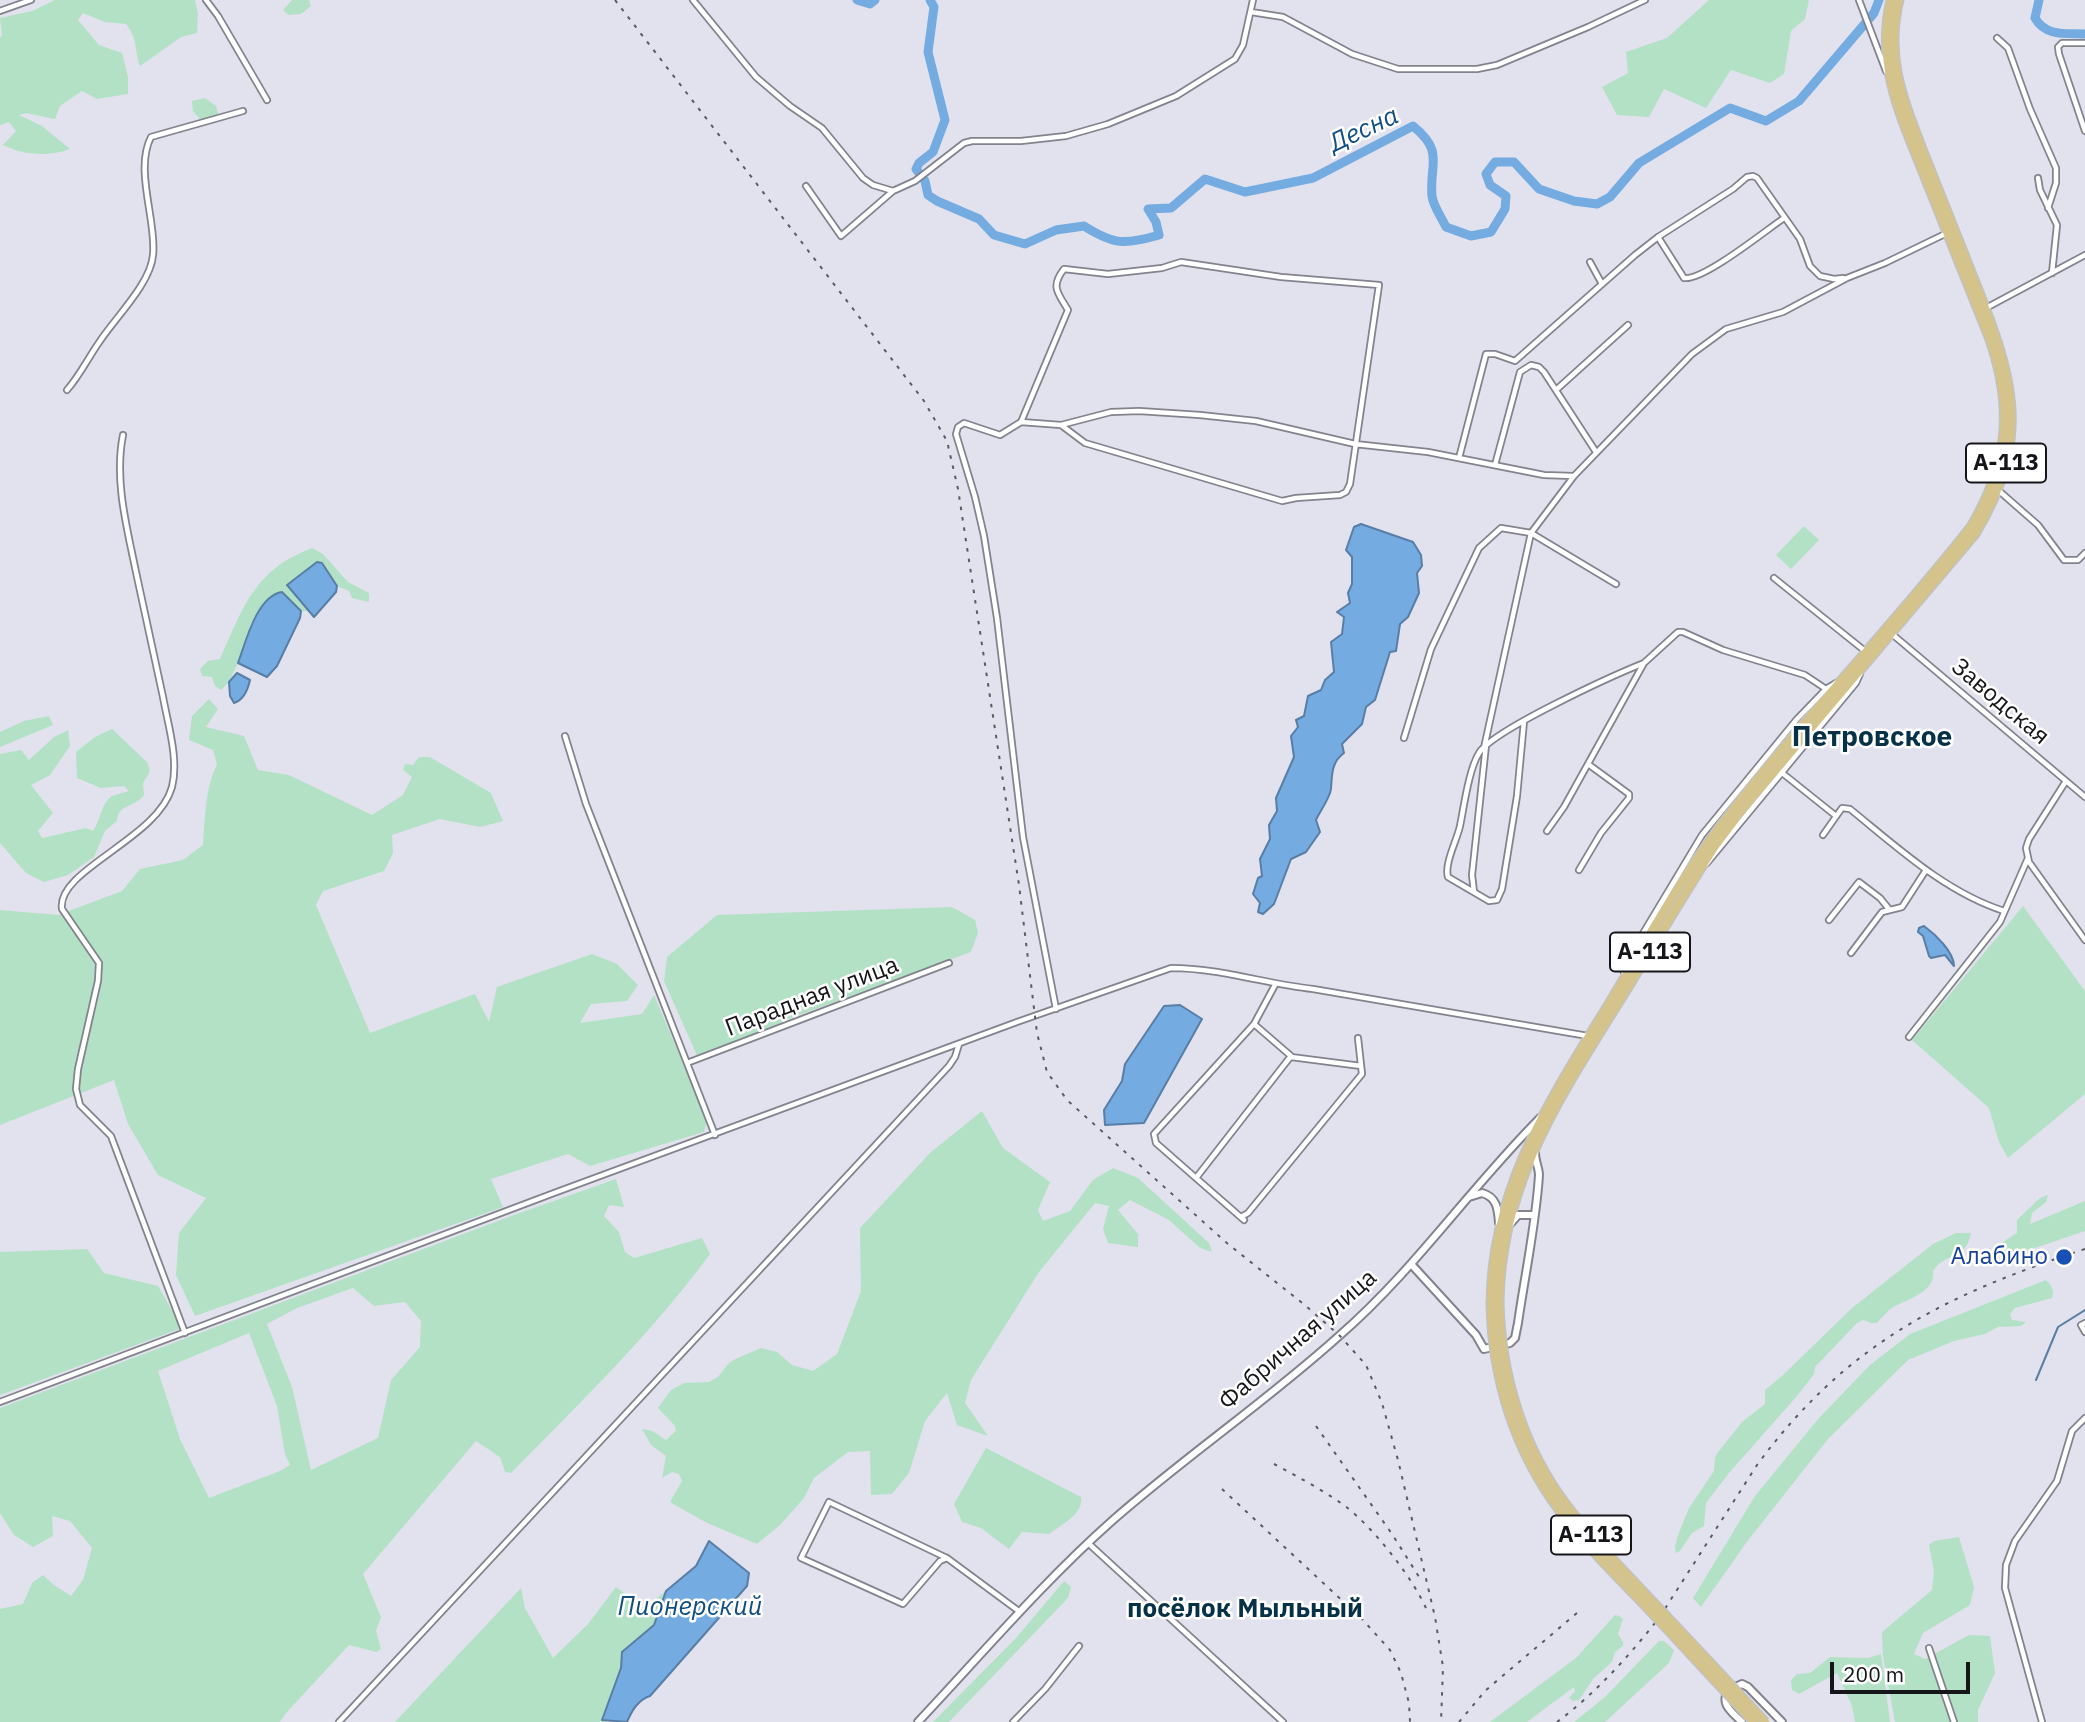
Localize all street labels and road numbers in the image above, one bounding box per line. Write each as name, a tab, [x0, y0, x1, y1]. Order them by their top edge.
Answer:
road number: А-113	[1966, 444, 2046, 482]
street label: Заводская	[1945, 653, 2055, 751]
road number: А-113	[1610, 932, 1690, 972]
street label: Парадная улица	[721, 951, 903, 1043]
street label: Фабричная улица	[1213, 1264, 1383, 1416]
road number: А-113	[1551, 1516, 1631, 1554]

